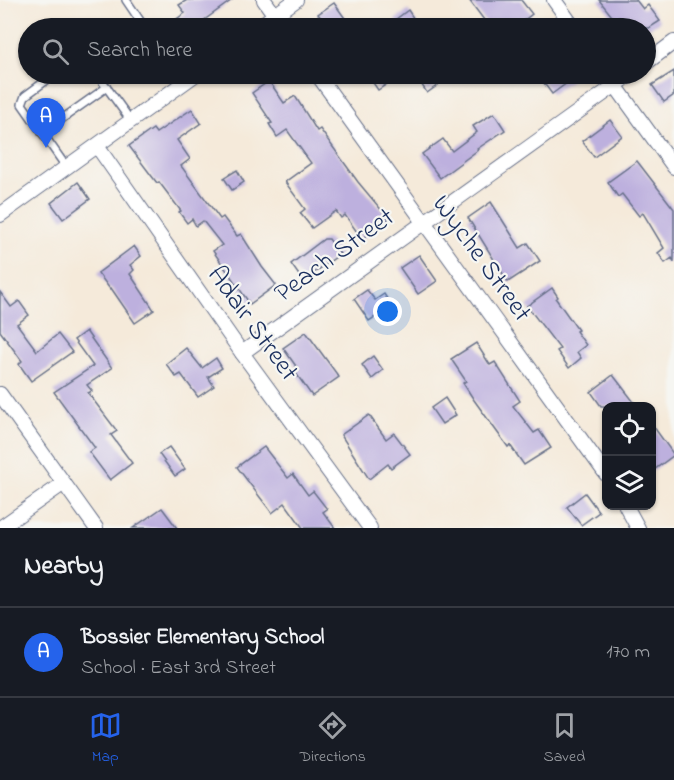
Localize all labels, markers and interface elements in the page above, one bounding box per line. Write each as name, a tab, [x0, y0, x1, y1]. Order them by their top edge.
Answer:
search box	[18, 18, 656, 84]
icon: search	[39, 35, 72, 68]
text: Search here	[87, 35, 192, 67]
pin: A	[26, 98, 66, 148]
street label: Wyche Street	[422, 187, 540, 331]
street label: Peach Street	[267, 199, 403, 313]
street label: Adair Street	[197, 258, 307, 390]
your location	[373, 297, 402, 326]
map controls	[602, 402, 656, 510]
button: locate	[602, 402, 656, 456]
button: layers	[602, 456, 656, 510]
text: Nearby	[24, 548, 103, 586]
text: Bossier Elementary School	[81, 622, 325, 654]
text: A	[37, 638, 50, 667]
text: 170 m	[606, 638, 650, 667]
text: School · East 3rd Street	[81, 654, 276, 683]
tab: Map	[89, 709, 122, 769]
tab: Directions	[299, 709, 366, 769]
tab: Saved	[543, 709, 585, 769]

